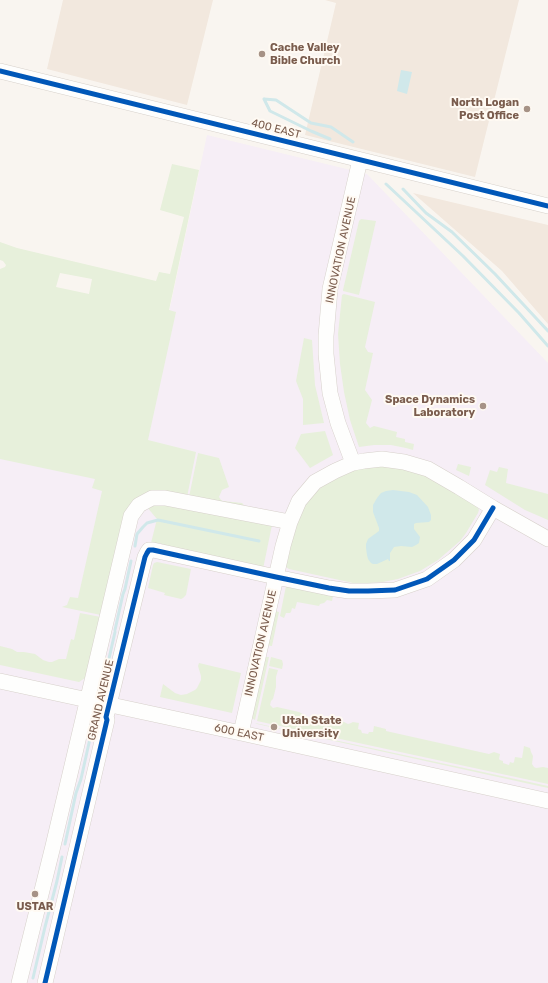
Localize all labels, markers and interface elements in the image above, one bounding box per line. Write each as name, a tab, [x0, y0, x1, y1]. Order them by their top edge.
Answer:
place label: Cache Valley Bible Church	[270, 41, 340, 67]
marker: Cache Valley Bible Church	[257, 49, 267, 59]
place label: North Logan Post Office	[451, 96, 519, 122]
marker: North Logan Post Office	[522, 104, 532, 114]
street label: 400 EAST	[250, 116, 302, 142]
street label: INNOVATION AVENUE	[323, 195, 359, 305]
place label: Space Dynamics Laboratory	[385, 393, 475, 419]
marker: Space Dynamics Laboratory	[478, 401, 488, 411]
street label: INNOVATION AVENUE	[242, 589, 280, 697]
street label: GRAND AVENUE	[85, 658, 117, 742]
place label: Utah State University	[282, 714, 342, 740]
street label: 600 EAST	[213, 721, 265, 745]
marker: Utah State University	[269, 722, 279, 732]
marker: USTAR	[30, 889, 40, 899]
place label: USTAR	[17, 900, 53, 914]

